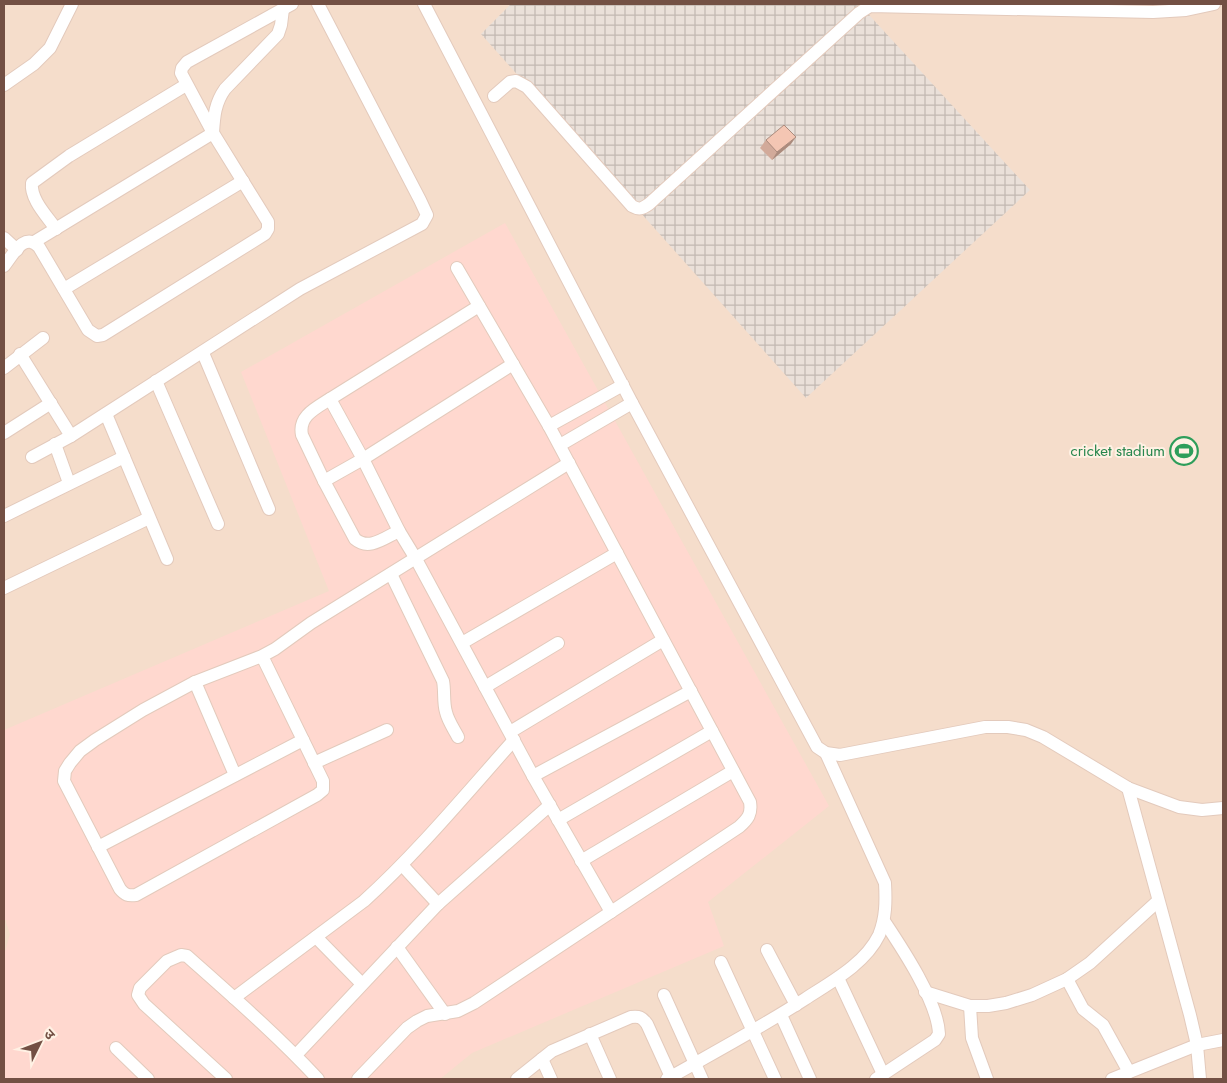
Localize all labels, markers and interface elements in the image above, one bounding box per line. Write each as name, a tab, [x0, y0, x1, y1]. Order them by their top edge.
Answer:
sports icon: cricket stadium	[1169, 436, 1199, 466]
place label: cricket stadium	[1071, 440, 1165, 462]
north arrow	[15, 1018, 65, 1068]
text: उ	[39, 1025, 60, 1045]

